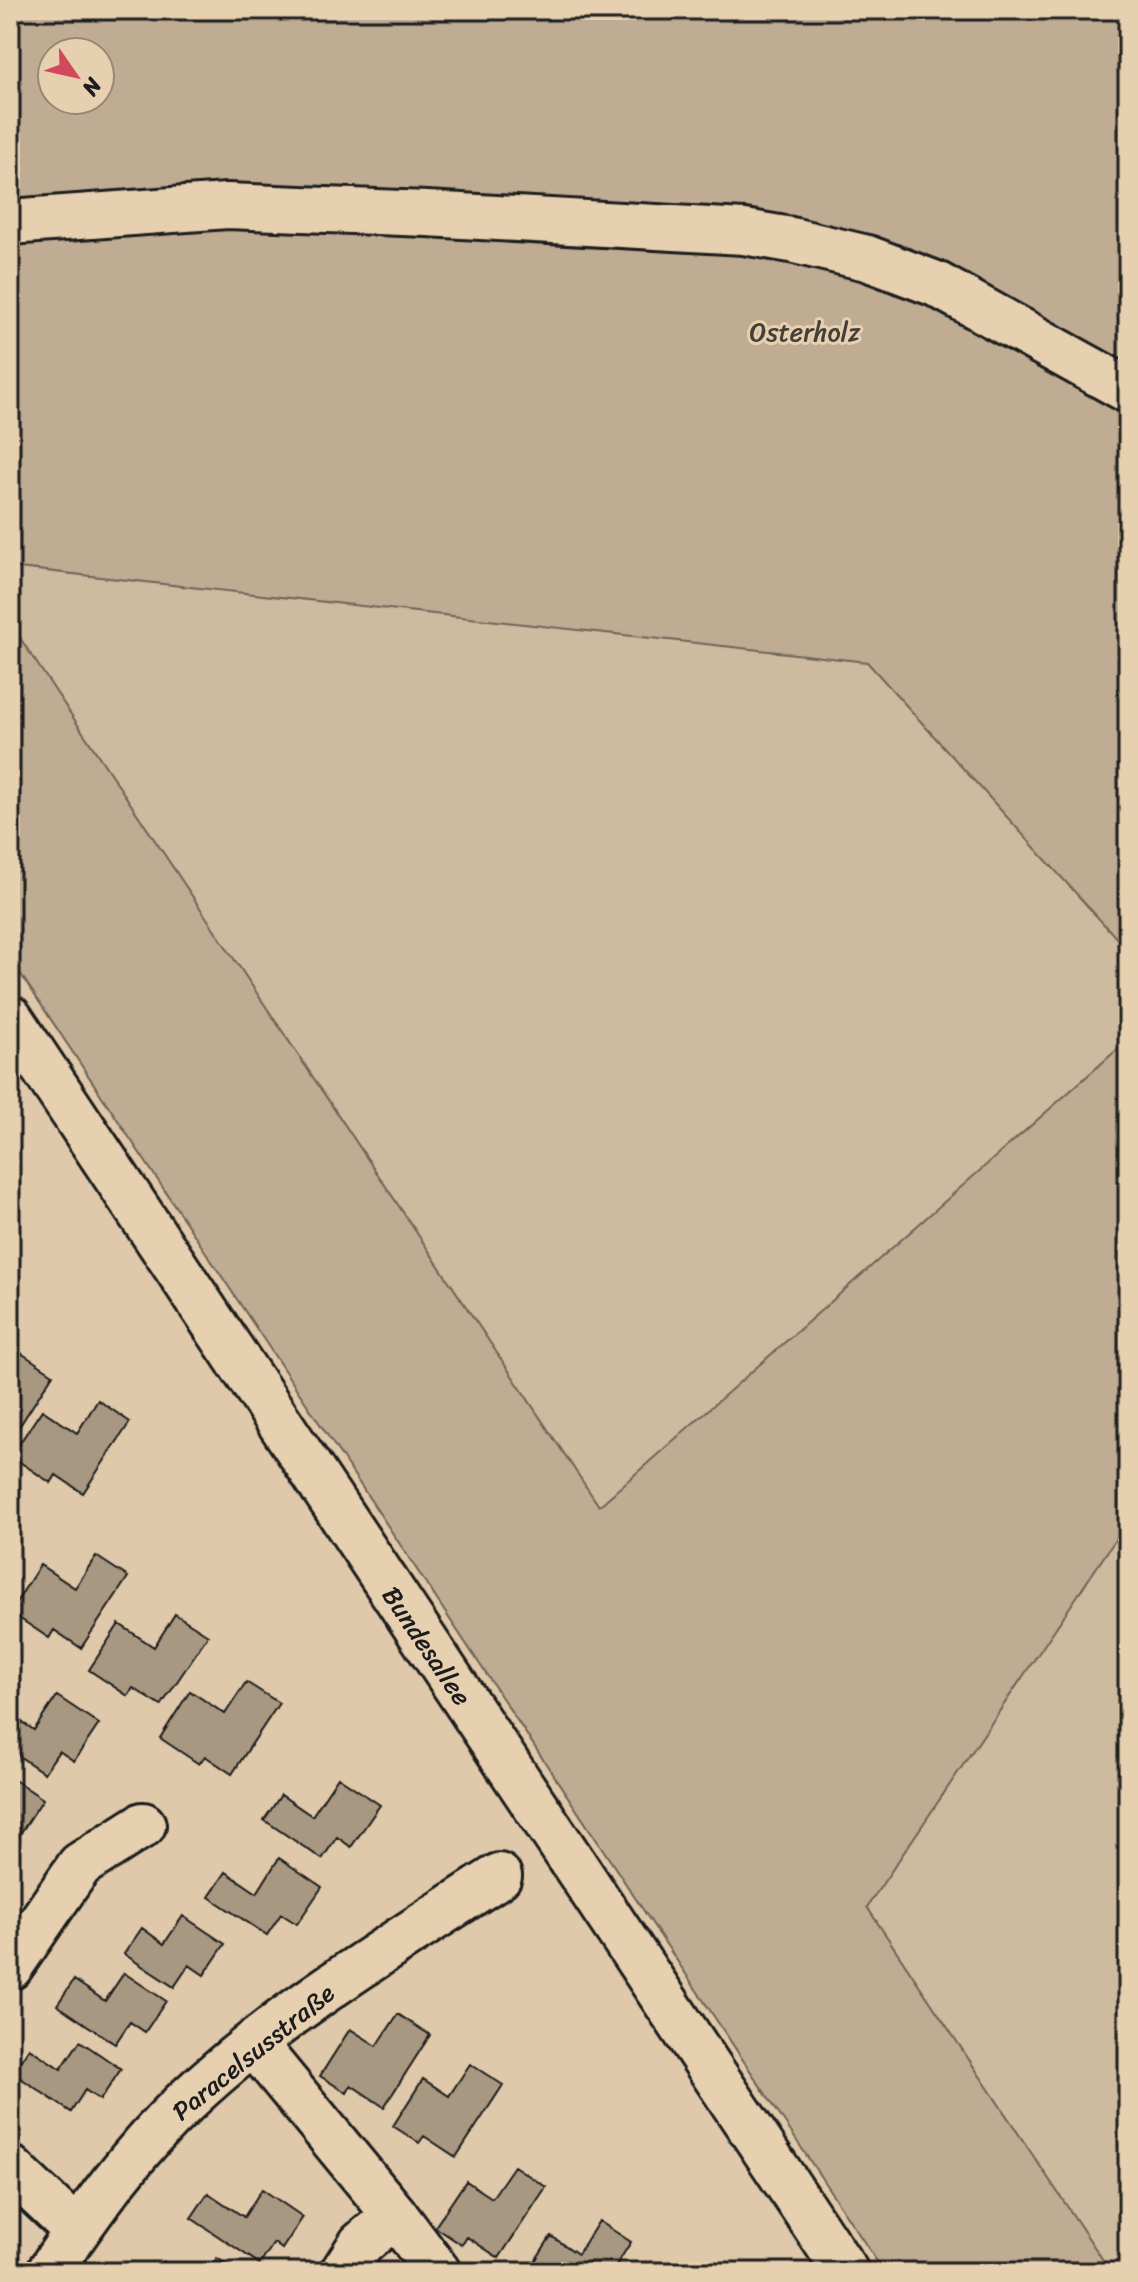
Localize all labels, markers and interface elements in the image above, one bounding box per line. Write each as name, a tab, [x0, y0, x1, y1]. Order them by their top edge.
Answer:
north arrow	[36, 36, 116, 116]
text: N	[71, 69, 113, 105]
park label: Osterholz	[750, 309, 861, 355]
street label: Bundesallee	[370, 1576, 484, 1716]
street label: Paracelsusstraße	[161, 1971, 345, 2133]

